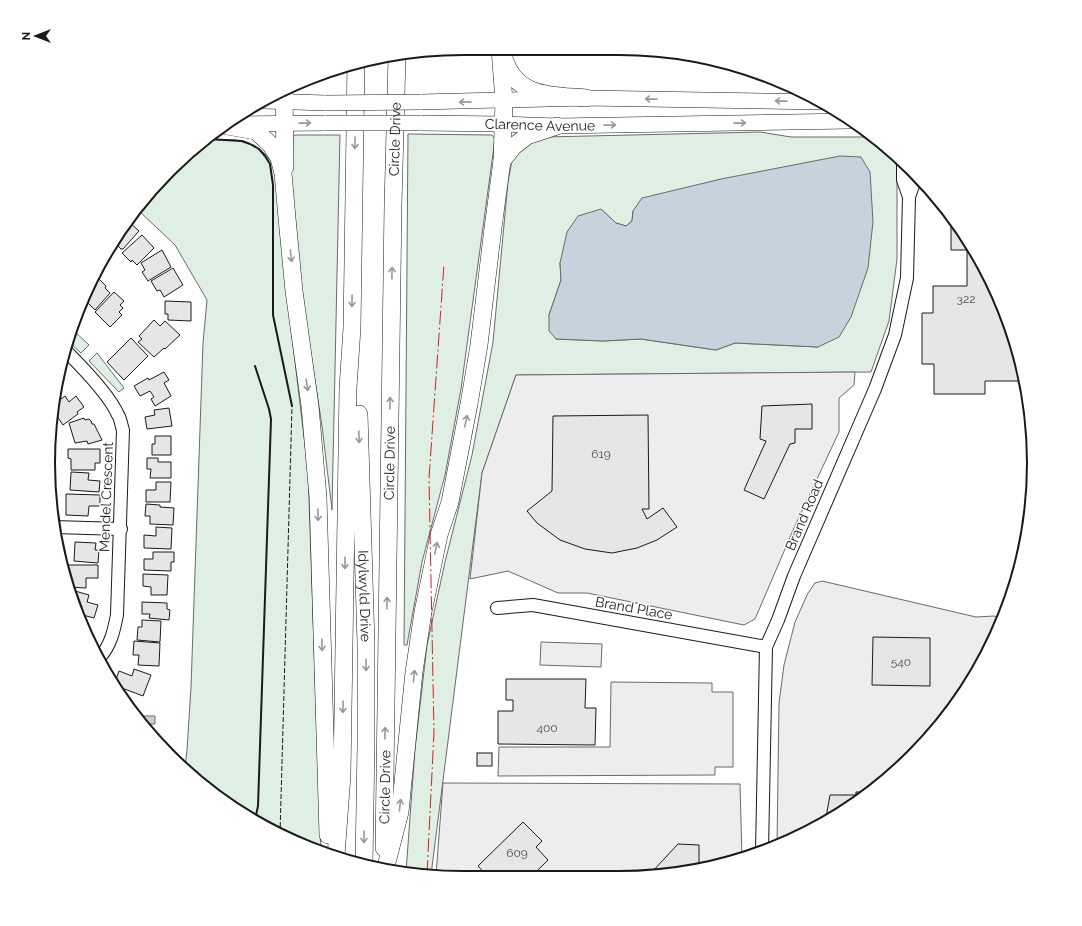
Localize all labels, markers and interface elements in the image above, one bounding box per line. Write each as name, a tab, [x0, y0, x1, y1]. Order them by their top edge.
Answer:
north arrow	[16, 16, 56, 56]
text: N	[20, 32, 33, 40]
one-way arrow	[645, 95, 658, 103]
one-way arrow	[775, 97, 788, 105]
one-way arrow	[459, 98, 472, 105]
street label: Circle Drive	[386, 102, 404, 176]
street label: Clarence Avenue	[485, 116, 595, 134]
one-way arrow	[298, 119, 311, 127]
one-way arrow	[733, 119, 746, 126]
one-way arrow	[603, 121, 616, 129]
one-way arrow	[351, 136, 359, 149]
one-way arrow	[287, 249, 294, 262]
one-way arrow	[388, 267, 396, 280]
house number: 322	[957, 292, 975, 306]
one-way arrow	[348, 294, 356, 307]
one-way arrow	[303, 378, 311, 391]
one-way arrow	[386, 397, 394, 410]
one-way arrow	[462, 415, 470, 428]
street label: Circle Drive	[381, 426, 398, 500]
one-way arrow	[356, 430, 363, 443]
street label: Mendel Crescent	[96, 441, 116, 552]
house number: 619	[591, 447, 611, 461]
street label: Brand Road	[782, 477, 826, 553]
one-way arrow	[315, 508, 322, 521]
one-way arrow	[432, 542, 440, 555]
street label: Idylwyld Drive	[355, 550, 374, 642]
one-way arrow	[342, 556, 349, 569]
street label: Brand Place	[594, 593, 674, 623]
one-way arrow	[383, 597, 391, 610]
one-way arrow	[318, 638, 326, 651]
house number: 540	[891, 655, 911, 669]
one-way arrow	[362, 658, 370, 671]
one-way arrow	[410, 670, 417, 683]
one-way arrow	[339, 700, 347, 713]
house number: 400	[536, 721, 558, 735]
one-way arrow	[382, 727, 389, 740]
street label: Circle Drive	[376, 750, 393, 824]
one-way arrow	[397, 799, 404, 812]
one-way arrow	[360, 830, 368, 843]
house number: 609	[506, 846, 528, 860]

